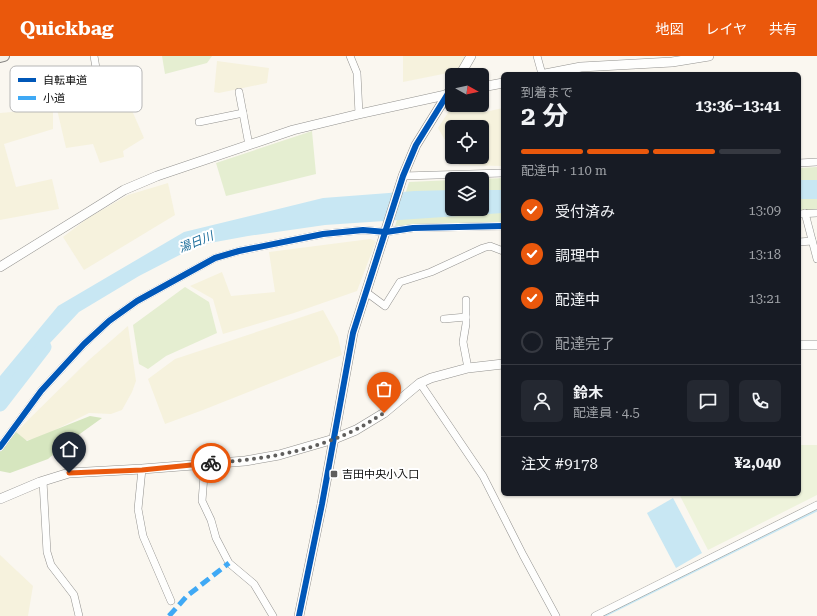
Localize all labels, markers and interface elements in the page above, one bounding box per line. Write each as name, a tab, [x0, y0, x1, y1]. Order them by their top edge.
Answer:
text: Quickbag	[20, 17, 114, 40]
text: 地図	[655, 21, 683, 37]
text: レイヤ	[705, 21, 747, 37]
text: 共有	[769, 21, 797, 37]
legend	[10, 66, 142, 112]
north arrow	[445, 68, 489, 112]
map controls	[445, 68, 489, 216]
text: 自転車道	[43, 74, 87, 87]
text: 到着まで	[521, 85, 573, 100]
text: 小道	[43, 92, 65, 105]
text: 13:36–13:41	[695, 97, 781, 115]
text: 2 分	[521, 101, 568, 131]
button: locate	[445, 120, 489, 164]
text: 配達中 · 110 m	[521, 163, 607, 178]
button: layers	[445, 172, 489, 216]
icon: check	[521, 199, 543, 221]
text: 受付済み	[555, 203, 615, 221]
text: 13:09	[749, 203, 781, 218]
water label: 湯日川	[177, 228, 217, 255]
icon: check	[521, 243, 543, 265]
text: 調理中	[555, 247, 600, 265]
text: 13:18	[749, 247, 781, 262]
icon: check	[521, 287, 543, 309]
text: 配達中	[555, 291, 600, 309]
text: 13:21	[749, 291, 781, 306]
text: 配達完了	[555, 335, 615, 353]
pin	[367, 372, 401, 413]
icon: bag	[373, 378, 395, 400]
button: person	[521, 380, 563, 422]
button: chat	[687, 380, 729, 422]
button: phone	[739, 380, 781, 422]
text: 鈴木	[573, 384, 603, 402]
text: 配達員 · 4.5	[573, 405, 640, 420]
pin	[52, 432, 86, 473]
icon: home	[58, 438, 80, 460]
courier	[191, 443, 231, 483]
icon: bike	[200, 452, 222, 474]
text: ¥2,040	[734, 454, 781, 472]
text: 注文 #9178	[521, 455, 598, 473]
place label: 吉田中央小入口	[342, 468, 419, 481]
marker: 吉田中央小入口	[329, 469, 339, 479]

